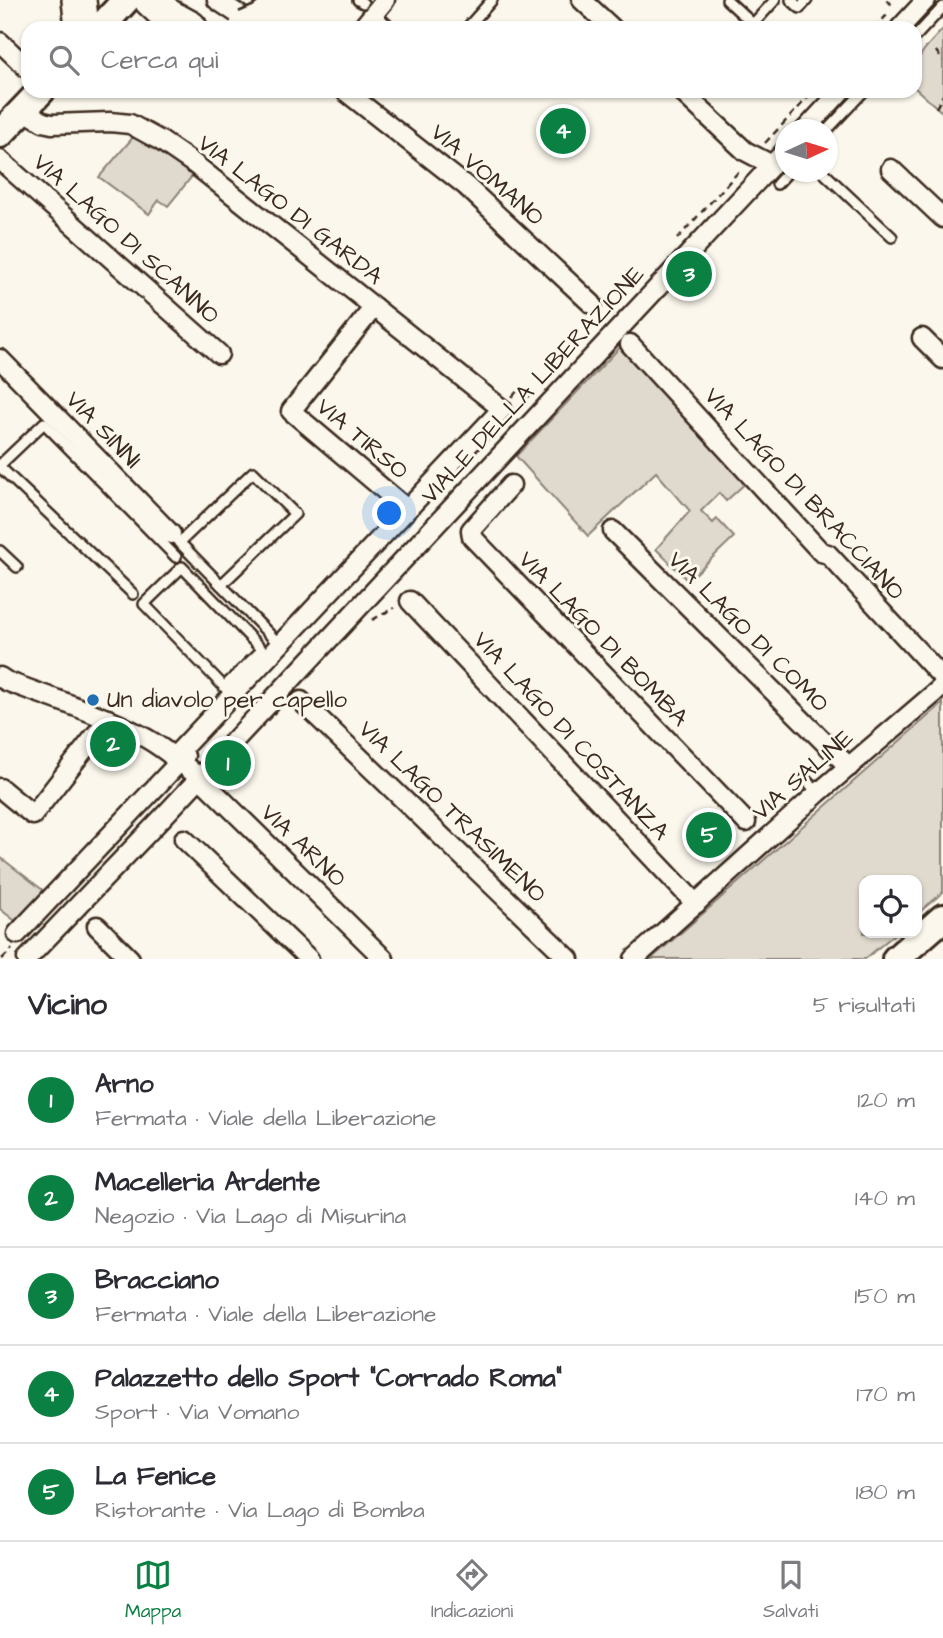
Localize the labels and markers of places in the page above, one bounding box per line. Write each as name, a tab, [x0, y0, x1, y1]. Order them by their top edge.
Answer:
pin: 4	[540, 105, 586, 157]
pin: 3	[666, 248, 712, 300]
place label: Un diavolo per capello	[107, 683, 348, 717]
marker: Un diavolo per capello	[85, 692, 101, 708]
pin: 2	[90, 718, 136, 770]
pin: 1	[205, 737, 251, 789]
pin: 5	[686, 809, 732, 861]

